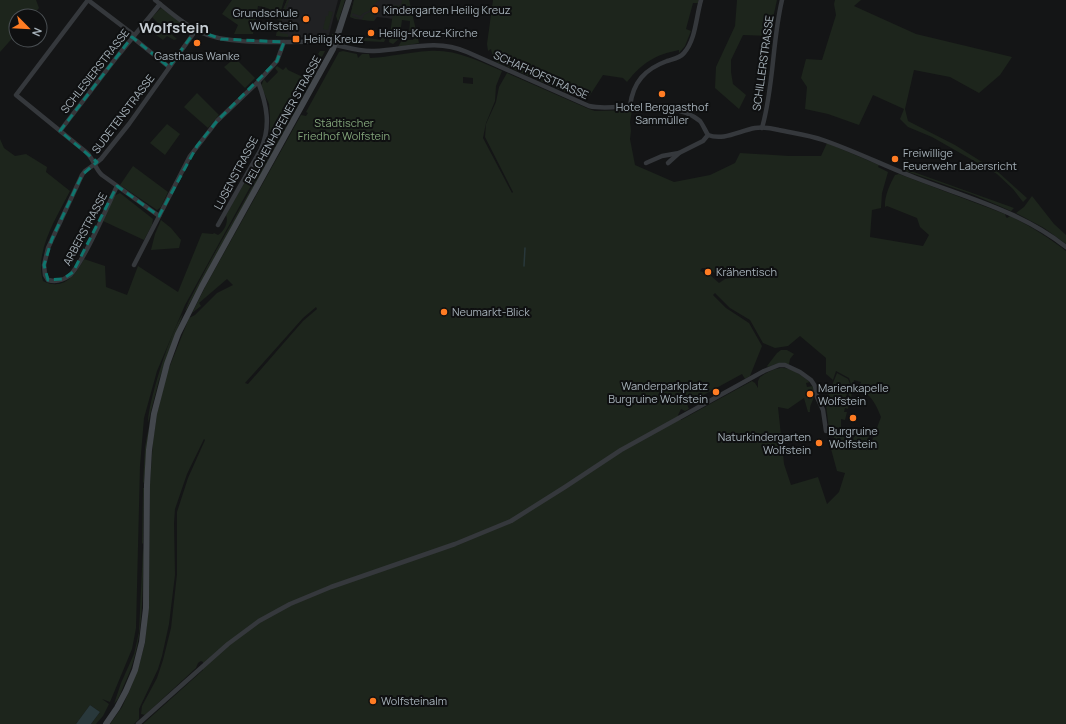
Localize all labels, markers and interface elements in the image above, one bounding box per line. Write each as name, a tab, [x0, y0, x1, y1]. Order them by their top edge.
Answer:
place label: Kindergarten Heilig Kreuz	[383, 2, 511, 17]
place label: Grundschule Wolfstein	[233, 5, 299, 33]
marker: Kindergarten Heilig Kreuz	[370, 5, 380, 15]
north arrow	[8, 8, 48, 48]
marker: Grundschule Wolfstein	[301, 14, 311, 24]
street label: SCHILLERSTRASSE	[748, 14, 777, 112]
district label: Wolfstein	[139, 17, 209, 38]
street label: SCHLESIERSTRASSE	[57, 25, 132, 116]
place label: Heilig-Kreuz-Kirche	[379, 25, 478, 40]
text: N	[29, 26, 46, 39]
marker: Heilig-Kreuz-Kirche	[366, 28, 376, 38]
place label: Heilig Kreuz	[304, 31, 364, 46]
marker: Heilig Kreuz	[291, 34, 301, 44]
marker: Gasthaus Wanke	[192, 38, 202, 48]
street label: SCHAFHOFSTRASSE	[491, 47, 591, 102]
place label: Gasthaus Wanke	[154, 48, 240, 63]
street label: PELCHENHOFENER STRASSE	[241, 53, 324, 187]
street label: SUDETENSTRASSE	[88, 71, 157, 156]
marker: Hotel Berggasthof Sammüller	[657, 89, 667, 99]
place label: Hotel Berggasthof Sammüller	[616, 99, 708, 127]
park label: Städtischer Friedhof Wolfstein	[298, 115, 390, 143]
street label: LUSENSTRASSE	[210, 134, 261, 212]
place label: Freiwillige Feuerwehr Labersricht	[903, 145, 1017, 173]
marker: Freiwillige Feuerwehr Labersricht	[890, 154, 900, 164]
street label: ARBERSTRASSE	[59, 190, 110, 268]
place label: Krähentisch	[716, 264, 777, 279]
marker: Krähentisch	[703, 267, 713, 277]
place label: Neumarkt-Blick	[452, 304, 530, 319]
marker: Neumarkt-Blick	[439, 307, 449, 317]
place label: Wanderparkplatz Burgruine Wolfstein	[608, 378, 708, 406]
place label: Marienkapelle Wolfstein	[818, 380, 889, 408]
marker: Wanderparkplatz Burgruine Wolfstein	[711, 387, 721, 397]
marker: Marienkapelle Wolfstein	[805, 389, 815, 399]
marker: Burgruine Wolfstein	[848, 413, 858, 423]
place label: Burgruine Wolfstein	[828, 423, 878, 451]
place label: Naturkindergarten Wolfstein	[718, 429, 811, 457]
marker: Naturkindergarten Wolfstein	[814, 438, 824, 448]
place label: Wolfsteinalm	[381, 693, 447, 708]
marker: Wolfsteinalm	[368, 696, 378, 706]

